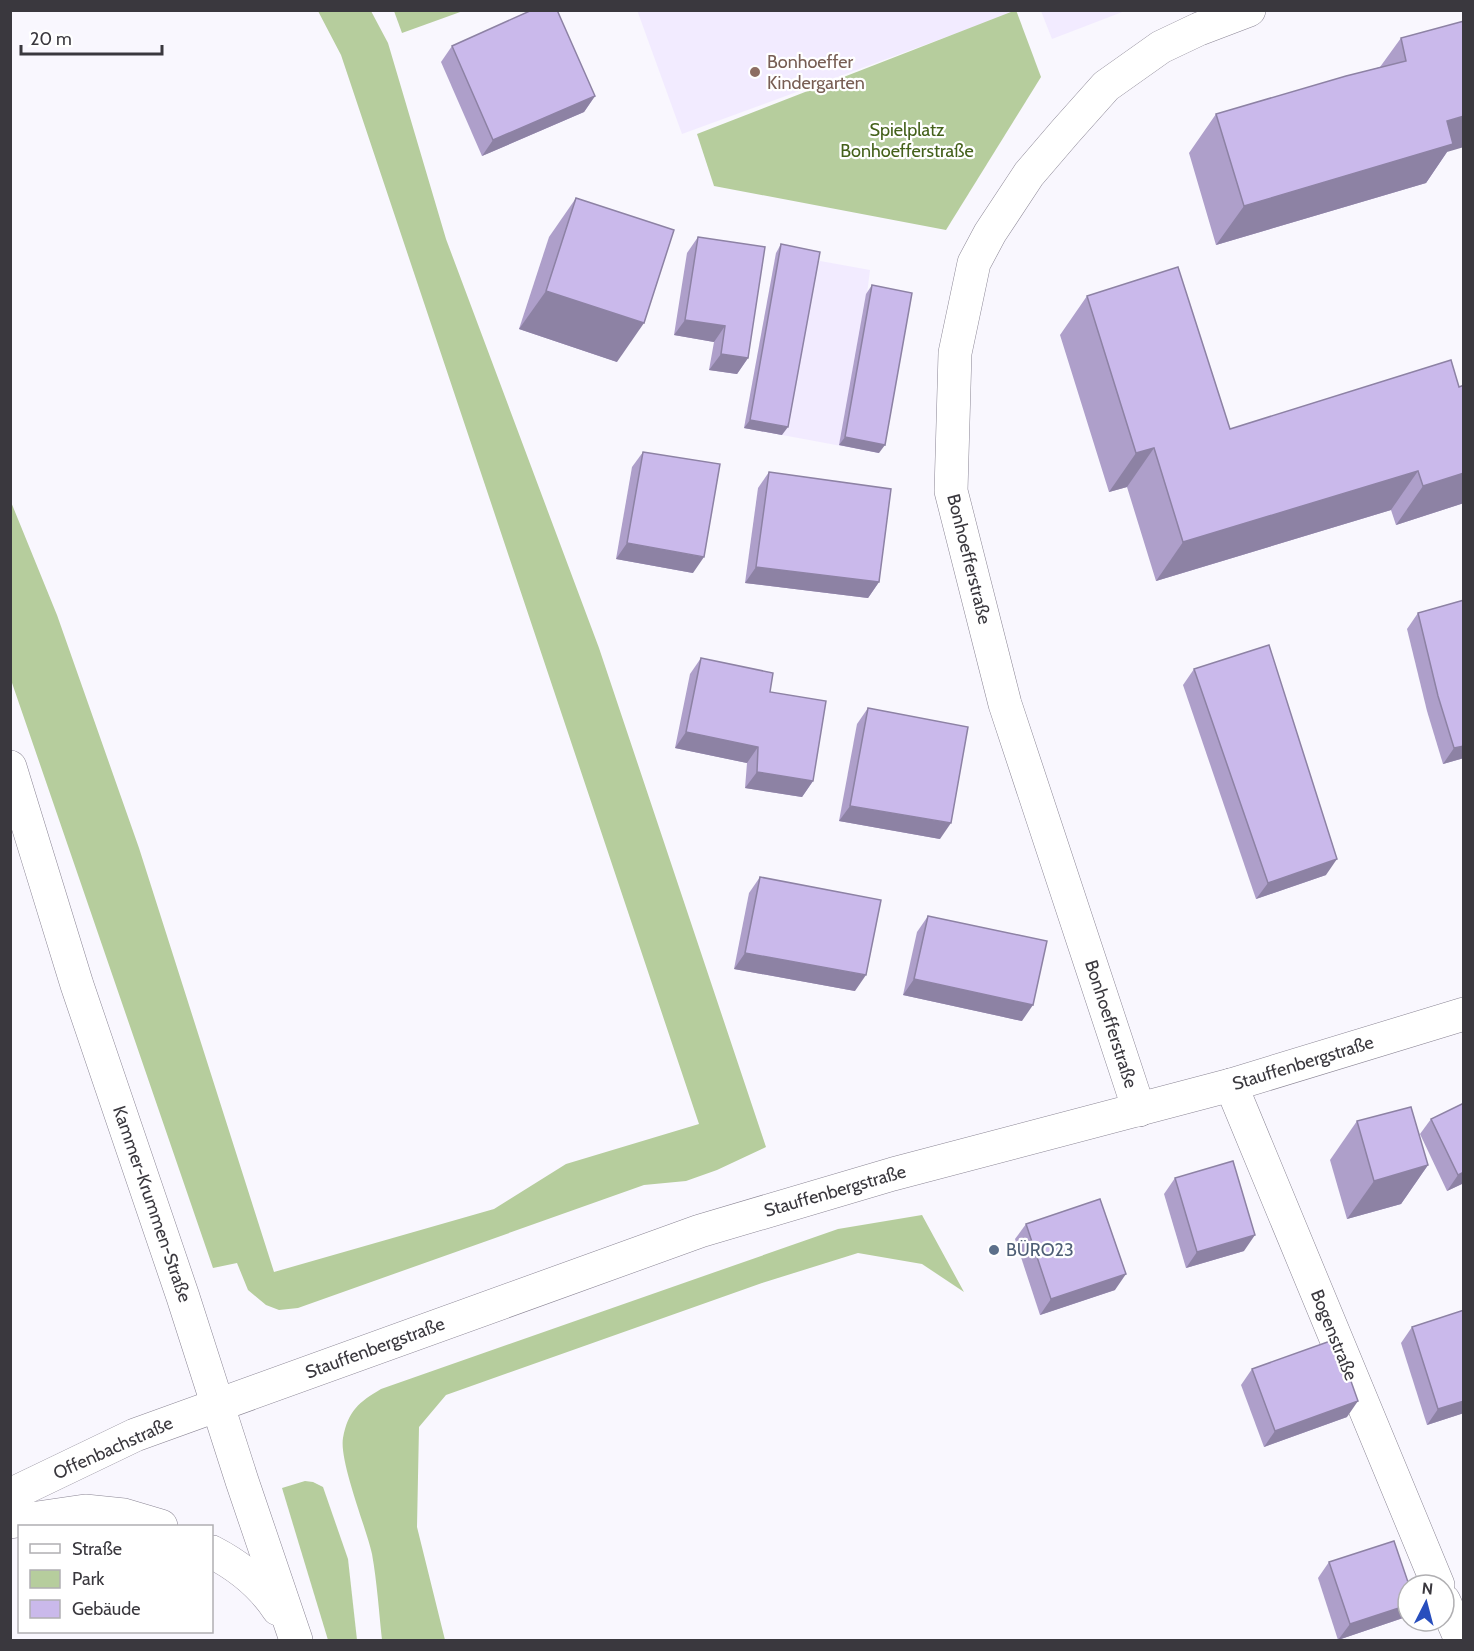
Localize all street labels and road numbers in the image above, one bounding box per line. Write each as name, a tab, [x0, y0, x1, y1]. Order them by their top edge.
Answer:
street label: Bonhoefferstraße	[942, 492, 996, 626]
street label: Bonhoefferstraße	[1080, 957, 1142, 1091]
street label: Stauffenbergstraße	[1230, 1031, 1376, 1095]
street label: Kammer-Krummen-Straße	[108, 1103, 196, 1305]
street label: Stauffenbergstraße	[762, 1160, 908, 1222]
street label: Bogenstraße	[1306, 1286, 1362, 1384]
street label: Stauffenbergstraße	[302, 1313, 448, 1383]
street label: Offenbachstraße	[50, 1412, 176, 1484]

